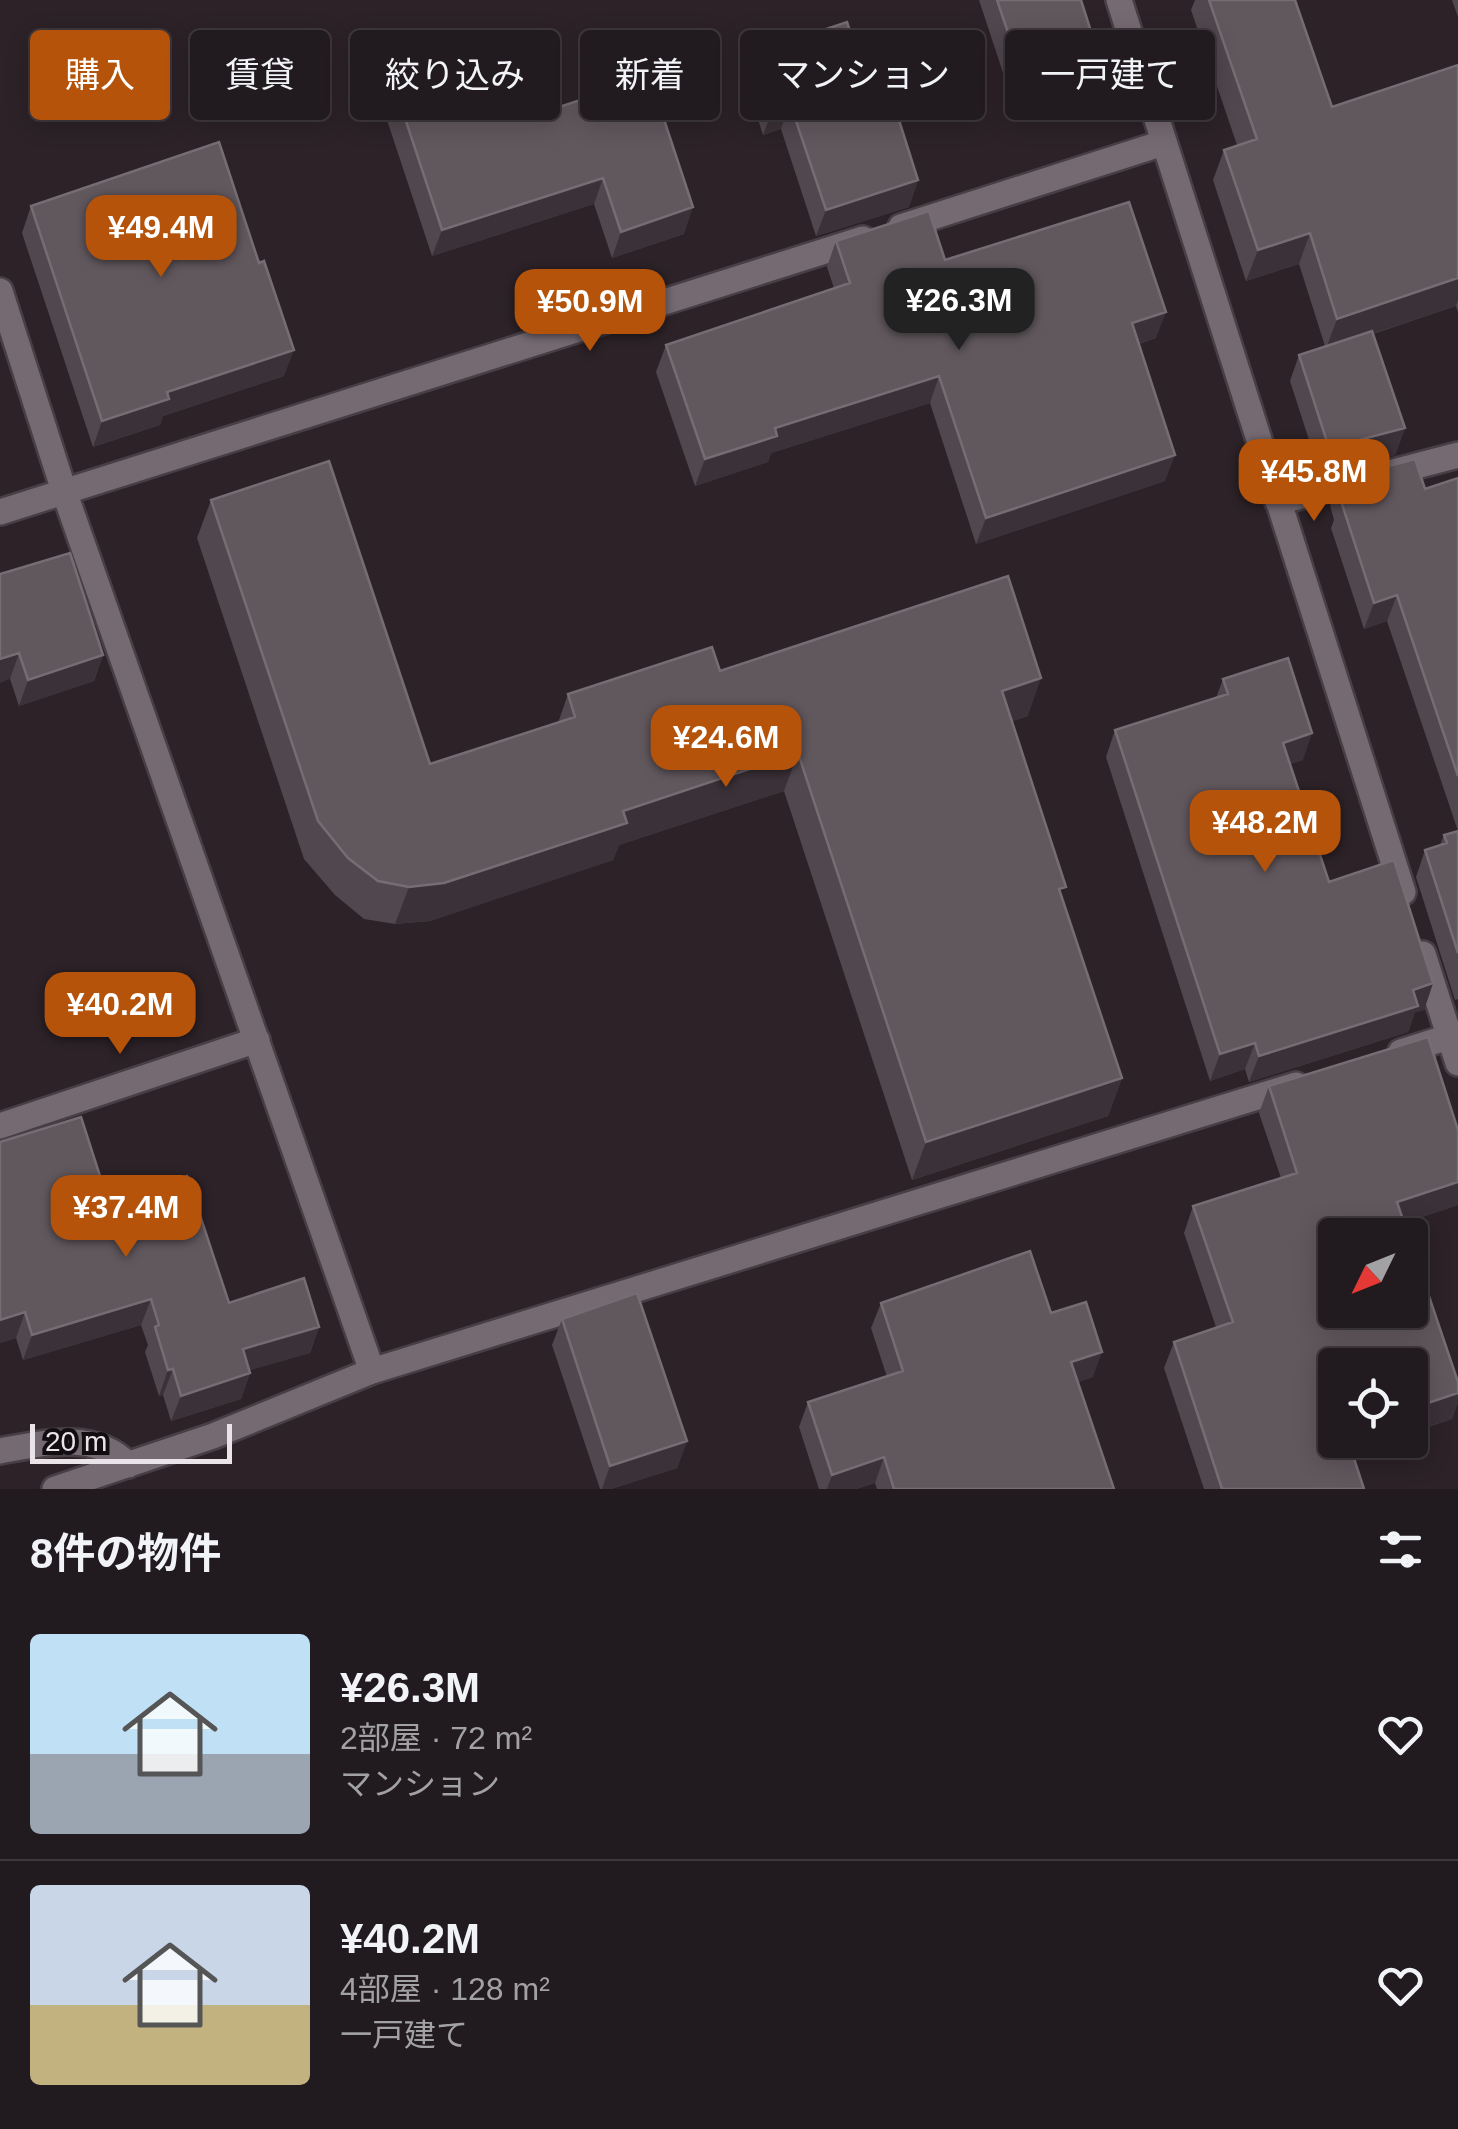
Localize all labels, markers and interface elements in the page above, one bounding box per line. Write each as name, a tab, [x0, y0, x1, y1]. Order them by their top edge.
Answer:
chip: 購入	[30, 30, 170, 120]
chip: 賃貸	[190, 30, 330, 120]
chip: 絞り込み	[350, 30, 560, 120]
chip: 新着	[580, 30, 720, 120]
chip: マンション	[740, 30, 985, 120]
chip: 一戸建て	[1005, 30, 1215, 120]
pin: ¥49.4M	[80, 195, 242, 280]
text: ¥49.4M	[108, 209, 214, 245]
pin: ¥26.3M	[878, 268, 1040, 353]
pin: ¥50.9M	[509, 269, 671, 354]
text: ¥26.3M	[906, 282, 1012, 318]
text: ¥50.9M	[537, 283, 643, 319]
pin: ¥45.8M	[1233, 439, 1395, 524]
text: ¥45.8M	[1261, 453, 1367, 489]
pin: ¥24.6M	[645, 705, 807, 790]
text: ¥24.6M	[673, 719, 779, 755]
pin: ¥48.2M	[1184, 790, 1346, 875]
text: ¥48.2M	[1212, 804, 1318, 840]
pin: ¥40.2M	[39, 972, 201, 1057]
text: ¥40.2M	[67, 986, 173, 1022]
pin: ¥37.4M	[45, 1175, 207, 1260]
text: ¥37.4M	[73, 1189, 179, 1225]
north arrow	[1318, 1218, 1428, 1328]
map controls	[1318, 1218, 1428, 1458]
button: locate	[1318, 1348, 1428, 1458]
scale bar	[30, 1419, 232, 1464]
text: 20 m	[45, 1426, 107, 1457]
icon: filters	[1373, 1522, 1428, 1577]
text: 8件の物件	[30, 1530, 221, 1577]
text: ¥26.3M	[340, 1664, 480, 1711]
icon: home	[110, 1674, 230, 1794]
icon: heart	[1373, 1707, 1428, 1762]
text: 2部屋 · 72 m²	[340, 1720, 532, 1756]
text: マンション	[340, 1766, 500, 1802]
text: ¥40.2M	[340, 1915, 480, 1962]
icon: home	[110, 1925, 230, 2045]
icon: heart	[1373, 1958, 1428, 2013]
text: 4部屋 · 128 m²	[340, 1971, 550, 2007]
text: 一戸建て	[340, 2017, 468, 2053]

